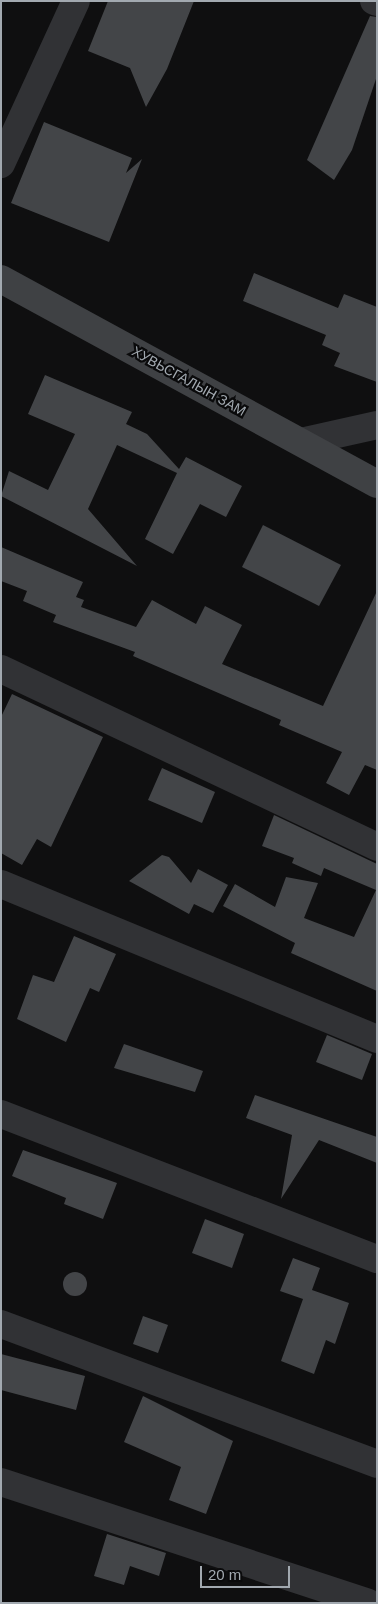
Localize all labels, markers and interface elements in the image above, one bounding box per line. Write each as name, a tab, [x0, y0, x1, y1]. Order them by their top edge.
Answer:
street label: ХУВЬСГАЛЫН ЗАМ	[129, 343, 249, 419]
scale bar	[203, 1556, 293, 1588]
text: 20 m	[208, 1566, 241, 1583]

